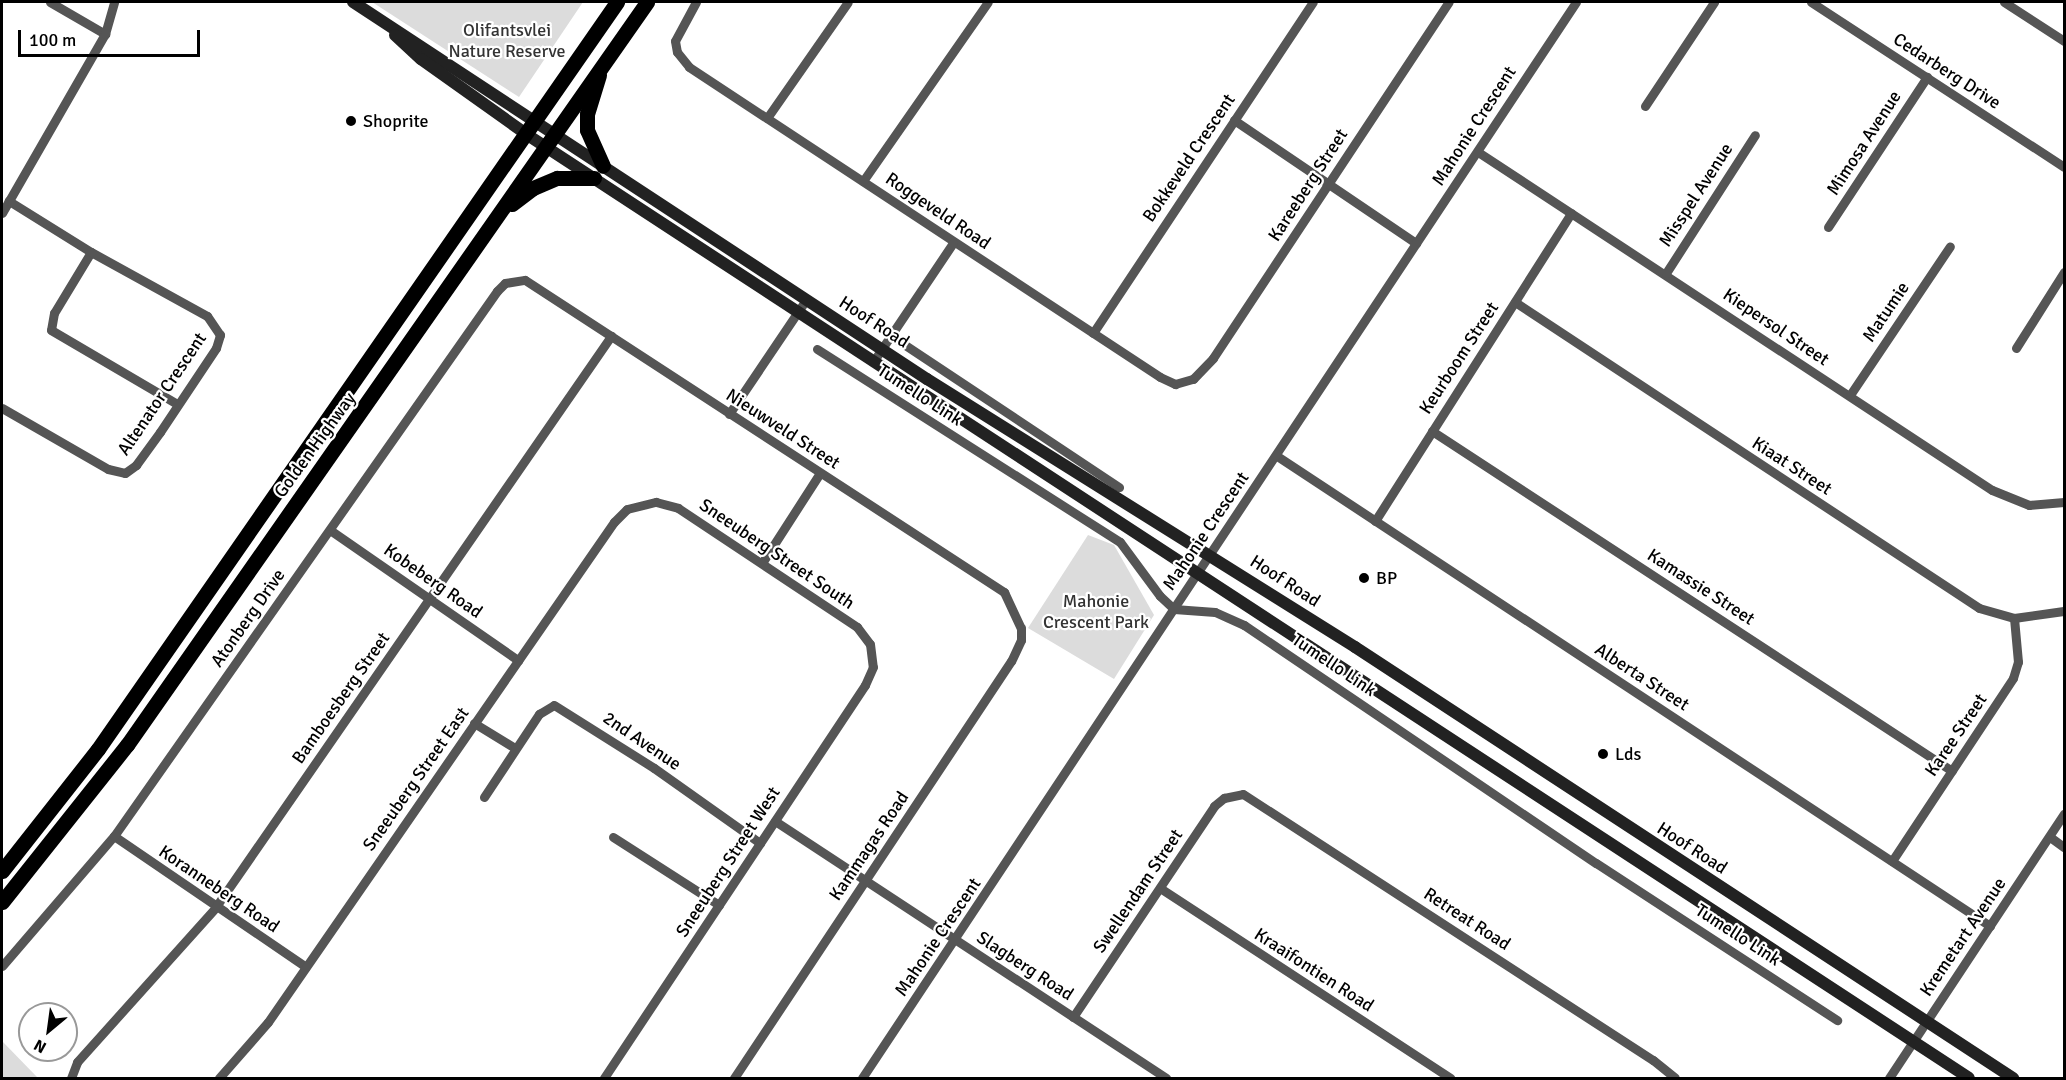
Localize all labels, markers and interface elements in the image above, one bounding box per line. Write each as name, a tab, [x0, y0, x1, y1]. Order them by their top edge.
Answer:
scale bar	[21, 18, 202, 56]
park label: Olifantsvlei Nature Reserve	[448, 20, 566, 63]
street label: Cedarberg Drive	[1889, 28, 2005, 114]
text: 100 m	[29, 29, 76, 51]
street label: Mahonie Crescent	[1427, 62, 1521, 190]
street label: Mimosa Avenue	[1822, 87, 1906, 199]
street label: Bokkeveld Crescent	[1138, 90, 1240, 226]
place label: Shoprite	[363, 110, 429, 132]
marker: Shoprite	[344, 114, 358, 128]
street label: Kareeberg Street	[1264, 125, 1352, 245]
street label: Misspel Avenue	[1654, 139, 1738, 251]
street label: Roggeveld Road	[881, 168, 995, 254]
street label: Matumie	[1858, 278, 1914, 346]
street label: Kiepersol Street	[1719, 284, 1833, 370]
street label: Hoof Road	[835, 291, 913, 353]
street label: Keurboom Street	[1415, 298, 1503, 418]
street label: Altenator Crescent	[113, 329, 211, 459]
street label: Tumello Link	[873, 360, 967, 430]
street label: Nieuwveld Street	[722, 384, 844, 474]
street label: Golden Highway	[270, 388, 360, 502]
street label: Kiaat Street	[1748, 432, 1836, 500]
street label: Mahonie Crescent	[1158, 468, 1254, 594]
street label: Sneeuberg Street South	[695, 494, 859, 614]
street label: Kobeberg Road	[380, 539, 486, 623]
street label: Kamassie Street	[1643, 544, 1759, 630]
street label: Hoof Road	[1246, 550, 1324, 612]
street label: Atonberg Drive	[206, 565, 290, 671]
place label: BP	[1376, 567, 1397, 589]
marker: BP	[1357, 571, 1371, 585]
park label: Mahonie Crescent Park	[1043, 591, 1149, 634]
street label: Bamboesberg Street	[288, 628, 394, 768]
street label: Tumello Link	[1288, 629, 1380, 701]
street label: Alberta Street	[1591, 639, 1693, 715]
street label: Karee Street	[1920, 690, 1992, 780]
street label: Sneeuberg Street East	[358, 703, 474, 855]
street label: 2nd Avenue	[599, 707, 685, 775]
place label: Lds	[1615, 743, 1641, 765]
marker: Lds	[1596, 747, 1610, 761]
street label: Sneeuberg Street West	[671, 783, 785, 941]
street label: Kammagas Road	[825, 787, 913, 905]
street label: Hoof Road	[1653, 817, 1731, 879]
street label: Swellendam Street	[1089, 825, 1187, 957]
street label: Koranneberg Road	[155, 841, 283, 937]
street label: Mahonie Crescent	[890, 874, 986, 1000]
street label: Kremetart Avenue	[1915, 874, 2011, 1000]
street label: Retreat Road	[1420, 883, 1514, 955]
street label: Tumello Link	[1691, 900, 1785, 970]
street label: Kraaifontien Road	[1250, 923, 1378, 1017]
street label: Slagberg Road	[973, 927, 1077, 1005]
north arrow	[18, 1002, 78, 1062]
text: N	[31, 1035, 50, 1057]

